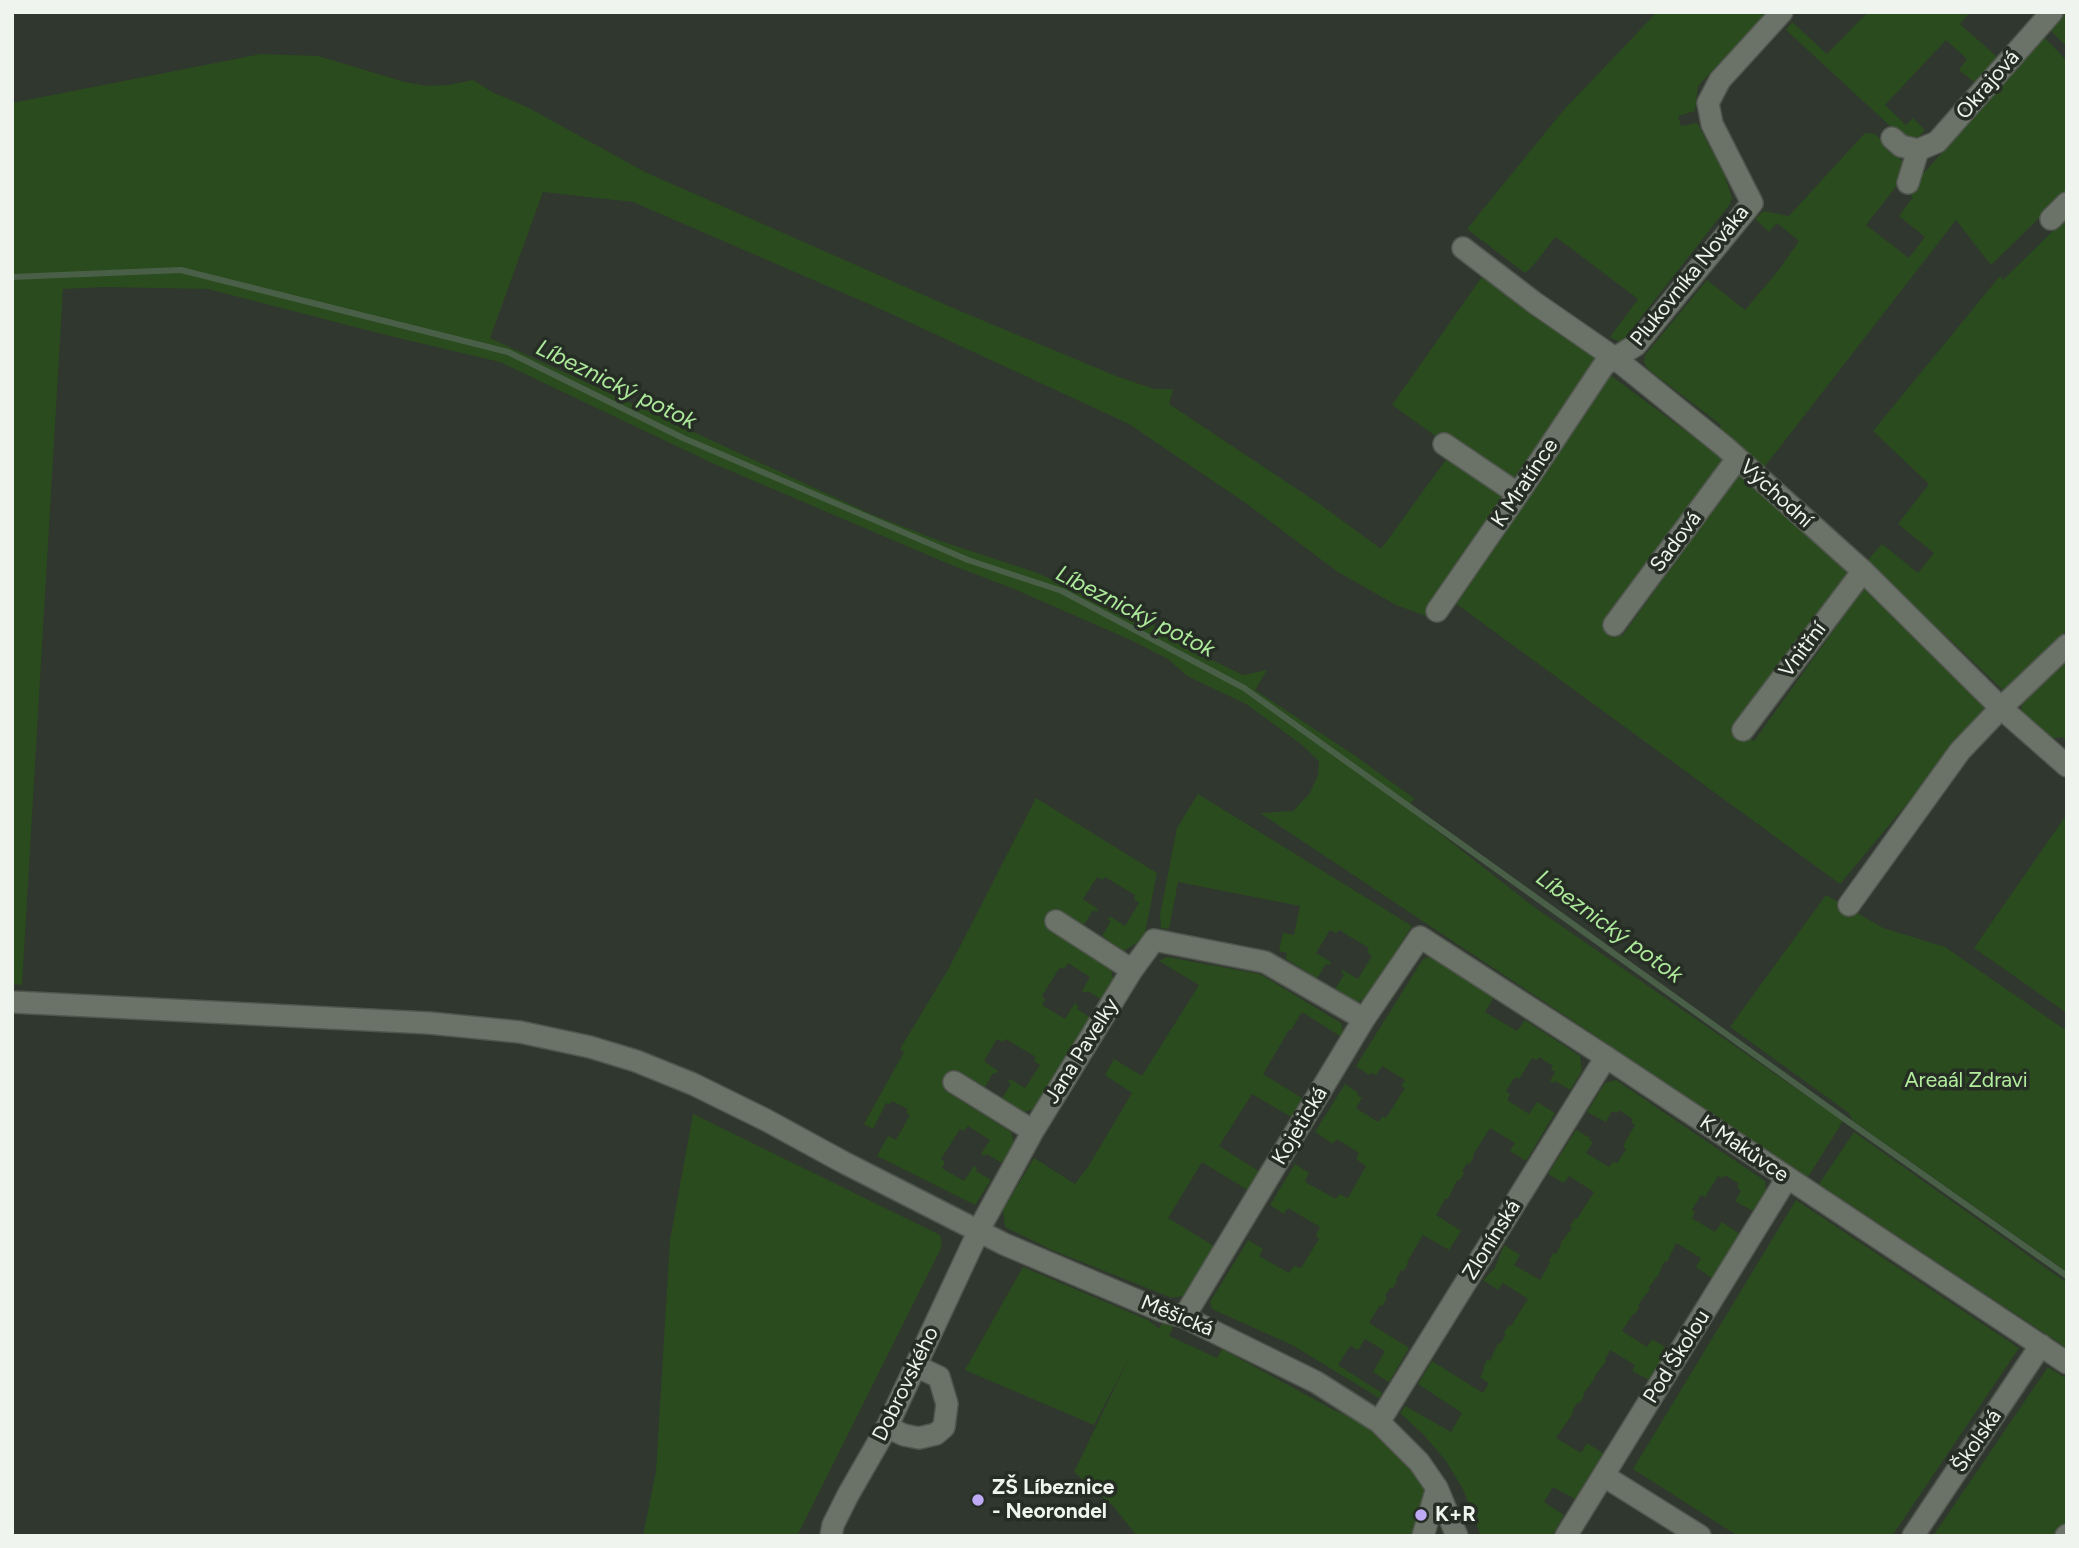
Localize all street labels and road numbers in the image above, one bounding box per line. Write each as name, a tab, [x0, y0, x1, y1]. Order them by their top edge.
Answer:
street label: Okrajová	[1951, 45, 2025, 125]
street label: Plukovníka Nováka	[1625, 200, 1755, 352]
street label: K Mratínce	[1486, 434, 1564, 532]
street label: Východní	[1734, 455, 1818, 533]
street label: Sadová	[1645, 507, 1707, 577]
street label: Vnitřní	[1774, 617, 1832, 683]
street label: Jana Pavelky	[1040, 994, 1124, 1108]
street label: Kojetická	[1267, 1082, 1333, 1170]
street label: K Makůvce	[1695, 1110, 1793, 1188]
street label: Zlonínská	[1458, 1196, 1526, 1284]
street label: Měšická	[1137, 1290, 1217, 1342]
street label: Pod Školou	[1638, 1306, 1716, 1408]
street label: Dobrovského	[868, 1323, 944, 1445]
street label: Školská	[1947, 1405, 2007, 1477]

